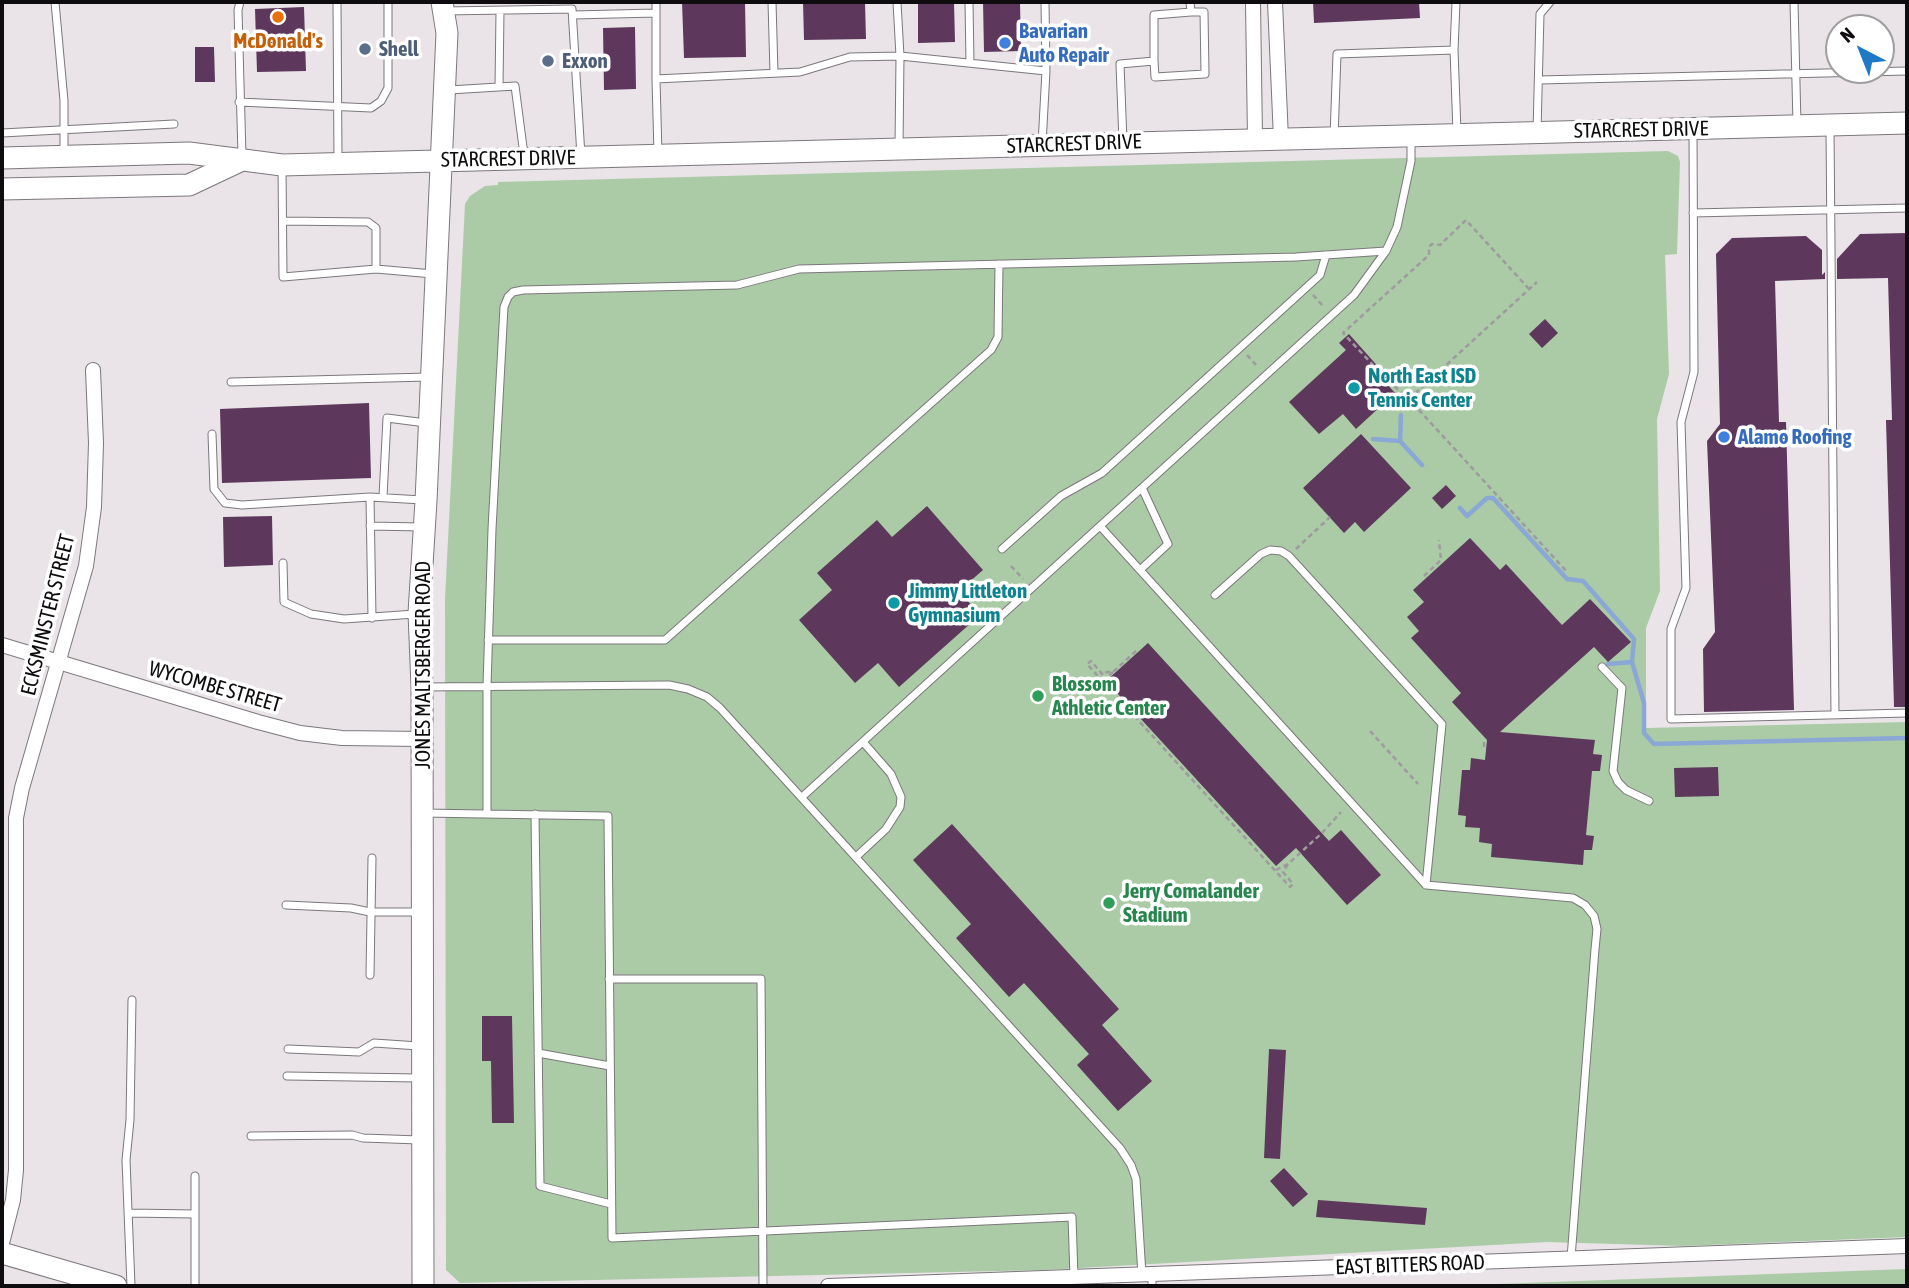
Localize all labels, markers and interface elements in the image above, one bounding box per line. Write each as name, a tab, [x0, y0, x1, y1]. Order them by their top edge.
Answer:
marker: McDonald's	[270, 9, 286, 25]
north arrow	[1825, 14, 1895, 84]
place label: Bavarian Auto Repair	[1019, 18, 1109, 68]
text: N	[1836, 23, 1859, 47]
place label: McDonald's	[233, 28, 323, 54]
marker: Bavarian Auto Repair	[997, 35, 1013, 51]
place label: Shell	[379, 36, 419, 62]
marker: Shell	[357, 41, 373, 57]
place label: Exxon	[562, 48, 608, 74]
marker: Exxon	[540, 53, 556, 69]
street label: STARCREST DRIVE	[1574, 116, 1708, 144]
street label: STARCREST DRIVE	[1006, 129, 1142, 159]
street label: STARCREST DRIVE	[441, 145, 575, 173]
place label: North East ISD Tennis Center	[1368, 363, 1476, 413]
marker: North East ISD Tennis Center	[1346, 380, 1362, 396]
place label: Alamo Roofing	[1738, 424, 1852, 450]
marker: Alamo Roofing	[1716, 429, 1732, 445]
street label: ECKSMINSTER STREET	[16, 532, 80, 698]
street label: JONES MALTSBERGER ROAD	[410, 561, 436, 769]
place label: Jimmy Littleton Gymnasium	[908, 578, 1027, 628]
marker: Jimmy Littleton Gymnasium	[886, 595, 902, 611]
street label: WYCOMBE STREET	[146, 656, 284, 718]
place label: Blossom Athletic Center	[1052, 671, 1166, 721]
marker: Blossom Athletic Center	[1030, 688, 1046, 704]
place label: Jerry Comalander Stadium	[1123, 878, 1259, 928]
marker: Jerry Comalander Stadium	[1101, 895, 1117, 911]
street label: EAST BITTERS ROAD	[1335, 1250, 1485, 1280]

